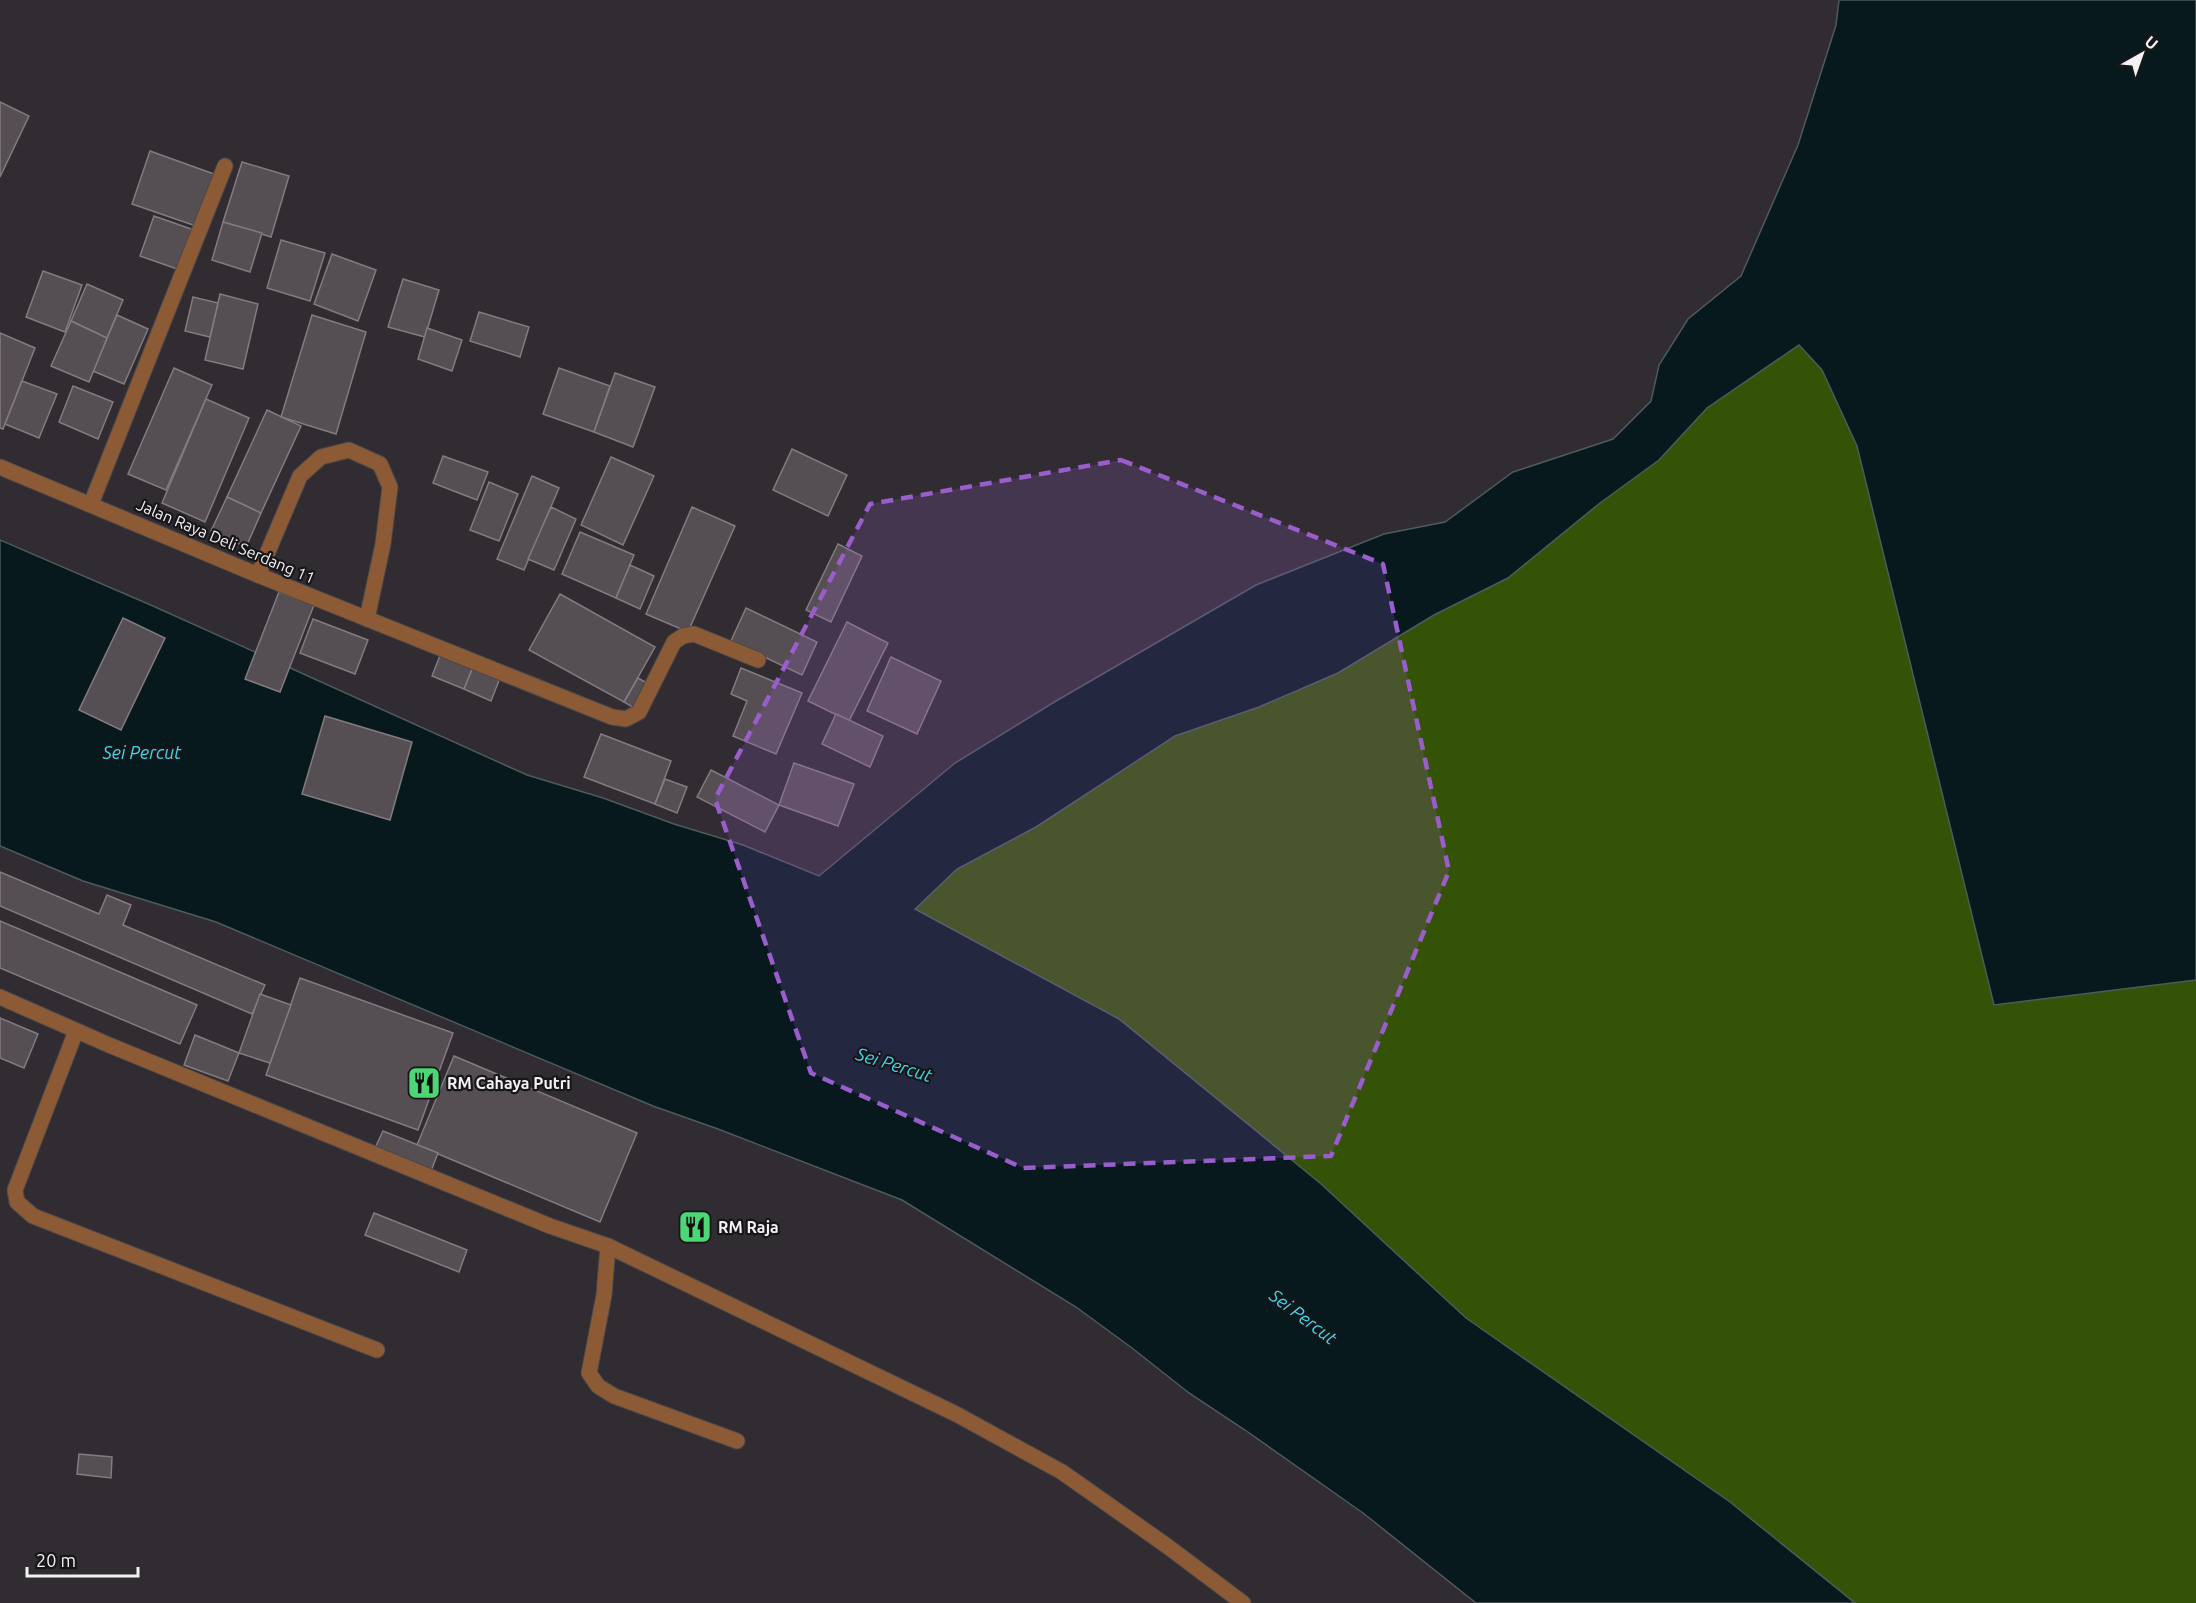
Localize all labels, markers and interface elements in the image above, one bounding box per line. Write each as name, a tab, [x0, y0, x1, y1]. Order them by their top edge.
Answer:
north arrow	[2112, 24, 2172, 84]
text: U	[2142, 32, 2162, 53]
street label: Jalan Raya Deli Serdang 11	[134, 495, 318, 587]
water label: Sei Percut	[102, 742, 182, 762]
water label: Sei Percut	[853, 1043, 936, 1085]
restaurant icon: RM Cahaya Putri	[406, 1065, 442, 1101]
place label: RM Cahaya Putri	[447, 1074, 571, 1092]
restaurant icon: RM Raja	[677, 1209, 713, 1245]
place label: RM Raja	[718, 1218, 779, 1236]
water label: Sei Percut	[1265, 1284, 1342, 1348]
scale bar	[27, 1540, 138, 1578]
text: 20 m	[36, 1550, 76, 1570]

